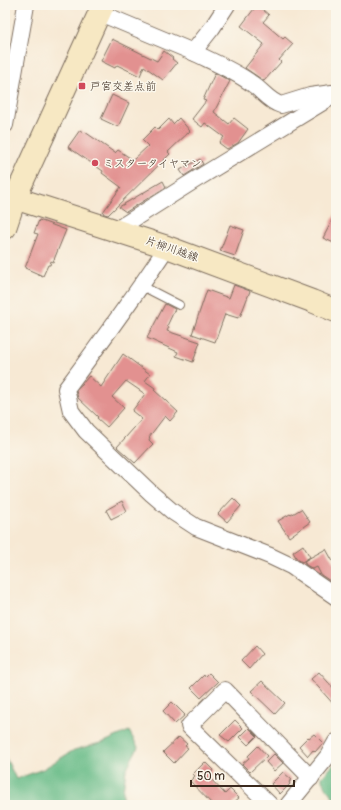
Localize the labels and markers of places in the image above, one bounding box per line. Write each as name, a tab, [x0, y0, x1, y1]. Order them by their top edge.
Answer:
place label: 戸宮交差点前	[90, 80, 156, 93]
marker: 戸宮交差点前	[77, 81, 87, 91]
place label: ミスタータイヤマン	[103, 157, 202, 170]
marker: ミスタータイヤマン	[90, 158, 100, 168]

